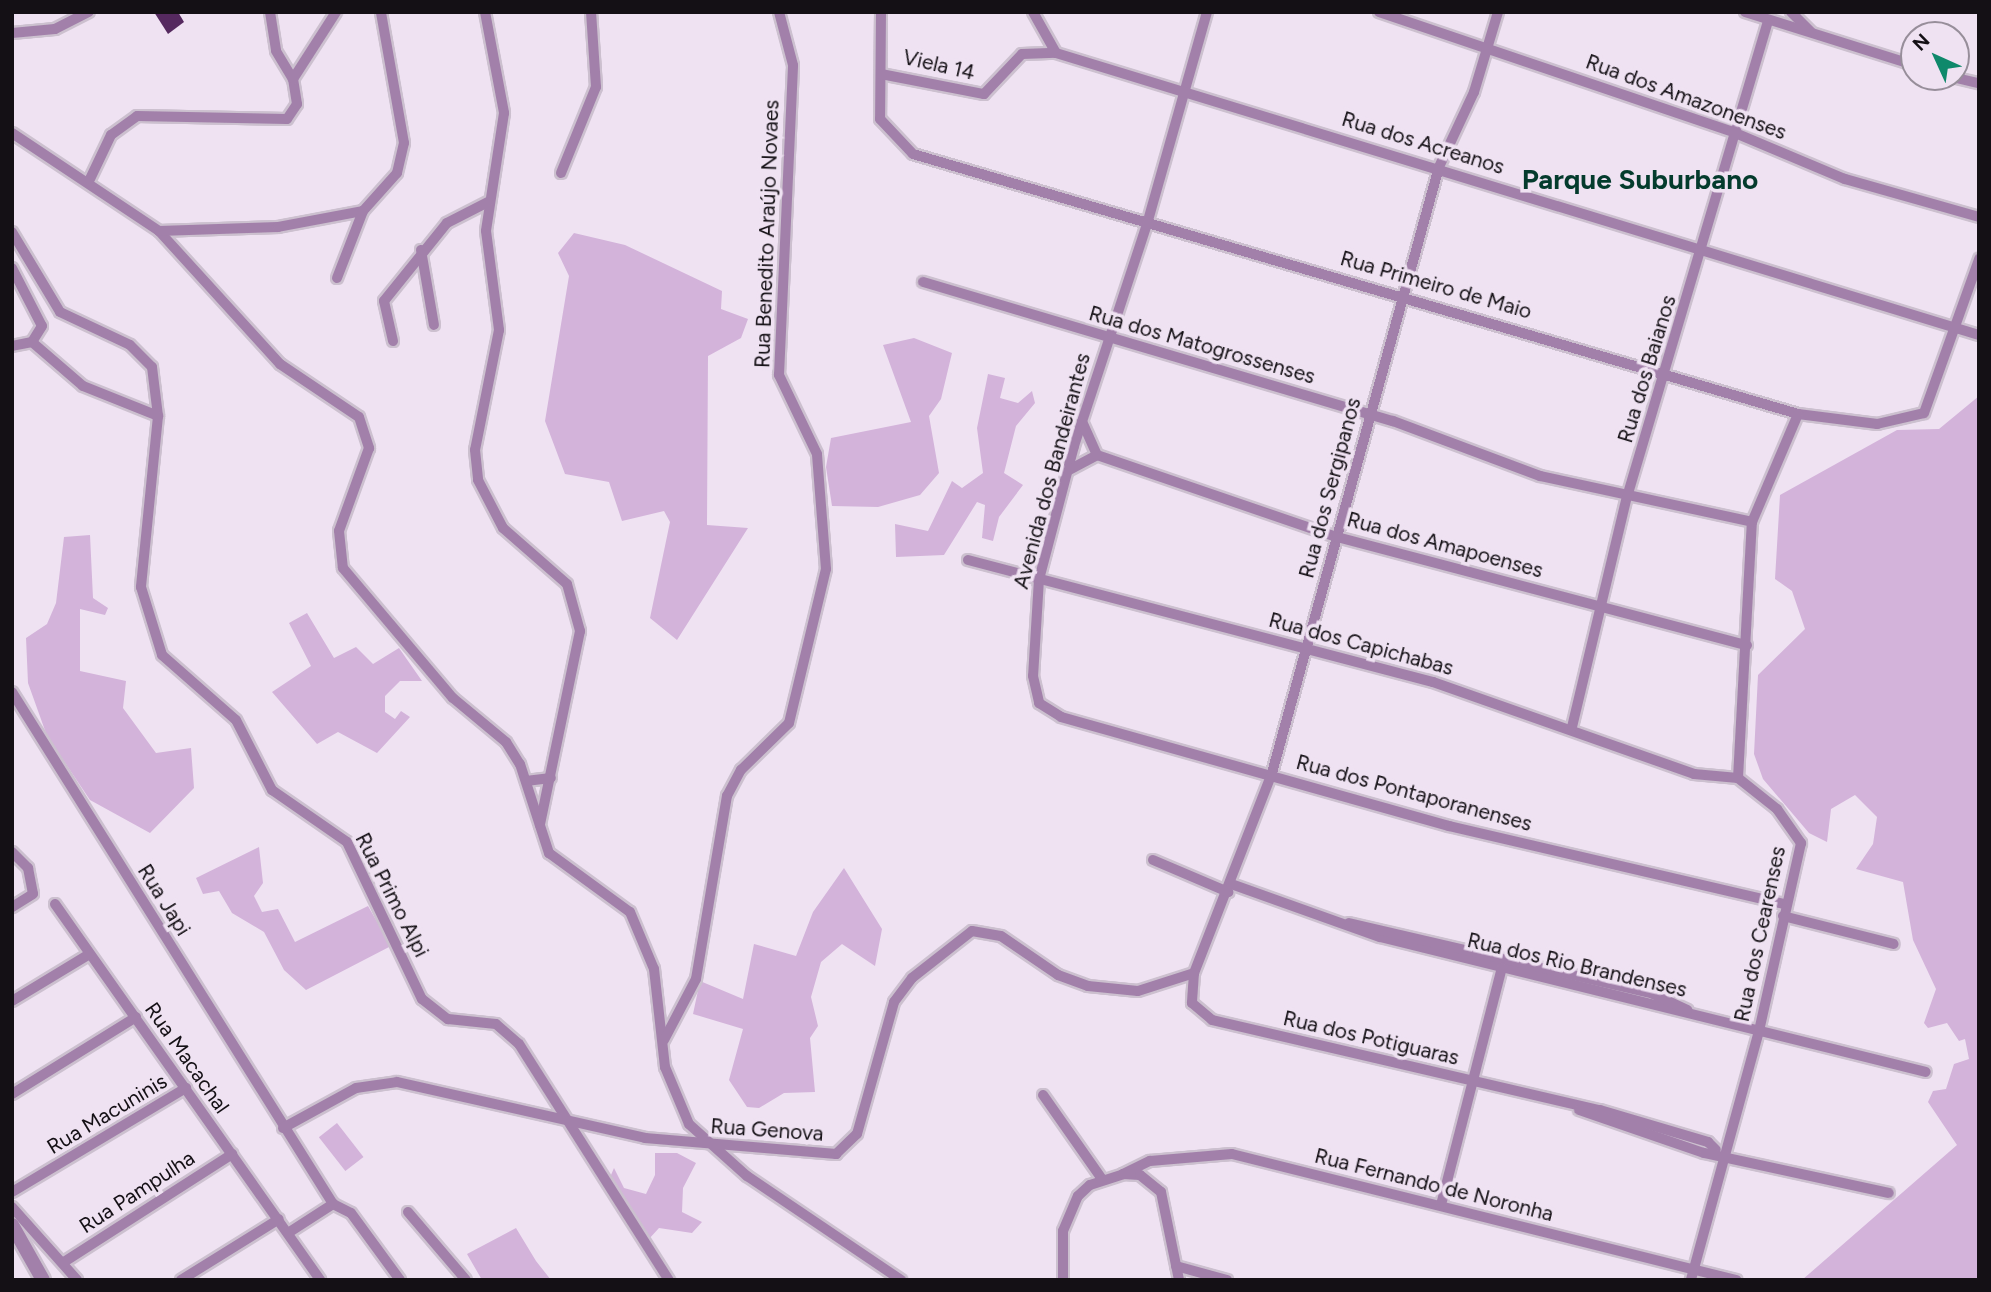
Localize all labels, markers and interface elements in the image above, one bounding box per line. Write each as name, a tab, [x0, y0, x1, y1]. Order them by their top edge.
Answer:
north arrow	[1900, 21, 1970, 91]
text: N	[1908, 29, 1935, 56]
street label: Viela 14	[901, 44, 977, 86]
street label: Rua dos Amazonenses	[1582, 49, 1790, 145]
street label: Rua Benedito Araújo Novaes	[750, 100, 784, 368]
street label: Rua dos Acreanos	[1339, 106, 1507, 180]
district label: Parque Suburbano	[1522, 162, 1758, 196]
street label: Rua Primeiro de Maio	[1337, 246, 1535, 324]
street label: Rua dos Baianos	[1613, 292, 1681, 446]
street label: Rua dos Matogrossenses	[1086, 301, 1318, 389]
street label: Avenida dos Bandeirantes	[1008, 350, 1096, 592]
street label: Rua dos Sergipanos	[1294, 395, 1366, 581]
street label: Rua dos Amapoenses	[1344, 507, 1546, 583]
street label: Rua dos Capichabas	[1266, 607, 1456, 681]
street label: Rua dos Pontaporanenses	[1293, 749, 1535, 837]
street label: Rua Primo Alpi	[350, 829, 434, 961]
street label: Rua dos Cearenses	[1729, 844, 1791, 1024]
street label: Rua Japi	[132, 860, 196, 940]
street label: Rua dos Rio Brandenses	[1465, 927, 1689, 1003]
street label: Rua Macachal	[139, 998, 235, 1118]
street label: Rua dos Potiguaras	[1281, 1006, 1461, 1070]
street label: Rua Macuninis	[43, 1068, 171, 1160]
street label: Rua Genova	[710, 1113, 824, 1147]
street label: Rua Fernando de Noronha	[1312, 1143, 1556, 1227]
street label: Rua Pampulha	[75, 1145, 199, 1239]

